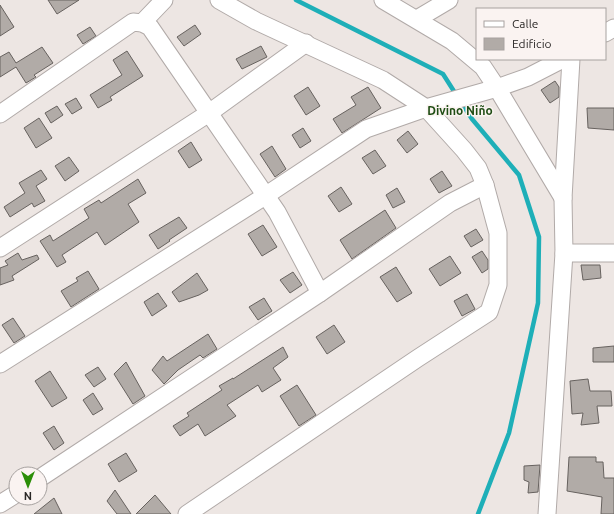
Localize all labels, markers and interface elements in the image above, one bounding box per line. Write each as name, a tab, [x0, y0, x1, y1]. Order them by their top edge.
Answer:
legend	[476, 8, 606, 60]
text: Calle	[512, 17, 538, 30]
text: Edificio	[512, 37, 552, 50]
district label: Divino Niño	[427, 104, 493, 117]
north arrow	[8, 466, 48, 506]
text: N	[24, 490, 32, 502]

